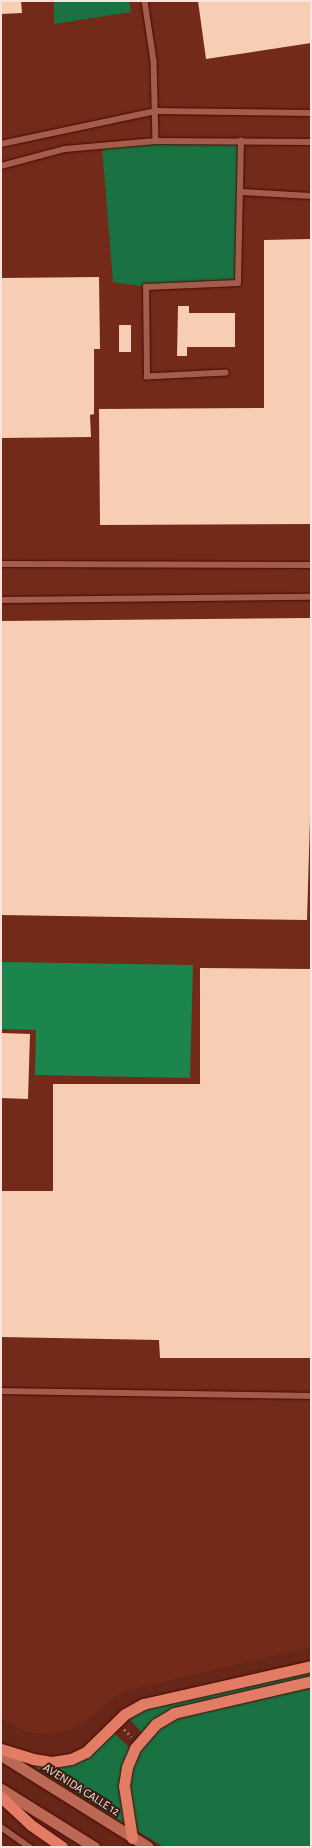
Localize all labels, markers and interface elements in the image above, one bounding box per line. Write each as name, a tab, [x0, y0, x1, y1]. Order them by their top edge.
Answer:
street label: AVENIDA CALLE 12	[40, 1761, 122, 1819]

